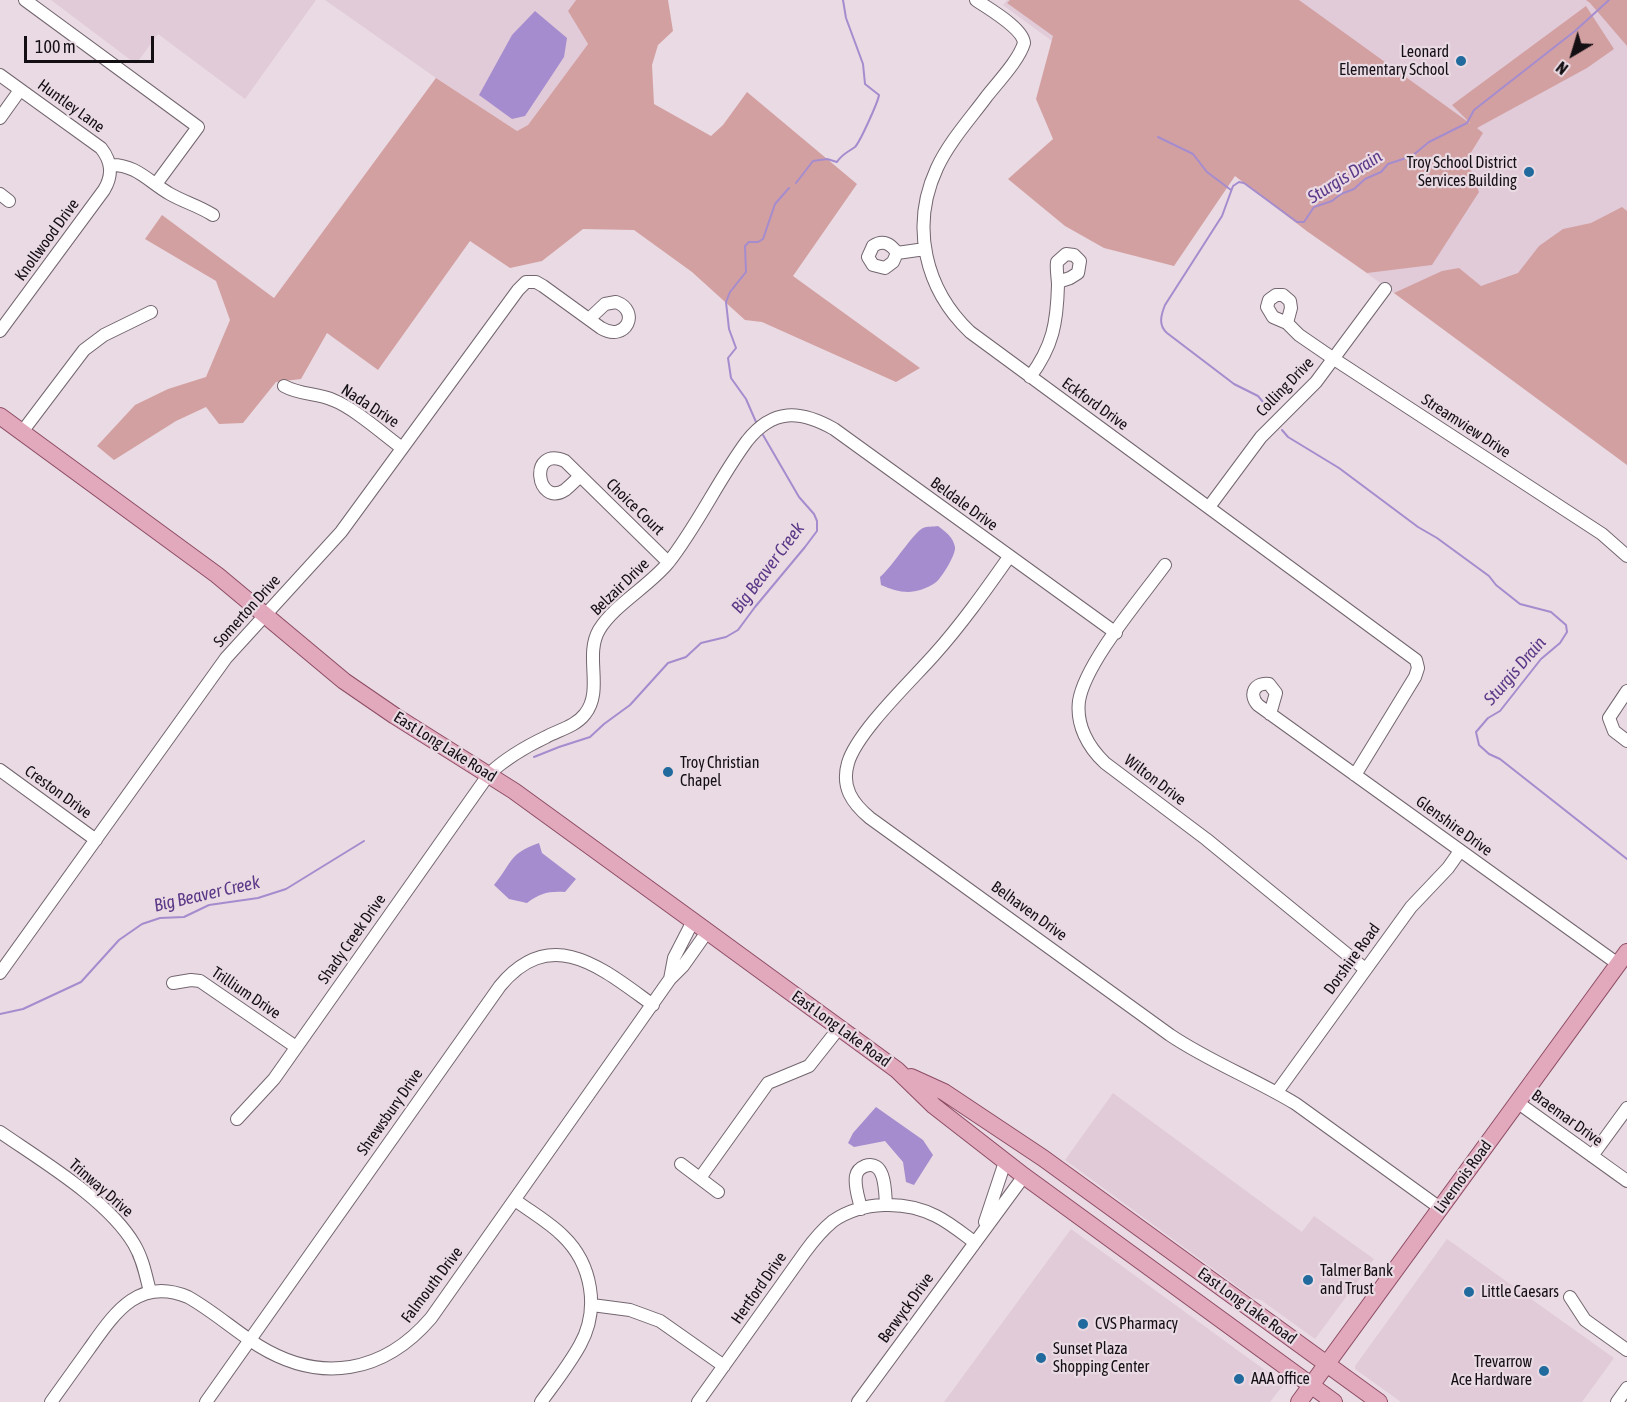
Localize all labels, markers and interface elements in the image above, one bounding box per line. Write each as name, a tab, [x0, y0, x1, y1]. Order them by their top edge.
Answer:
scale bar	[27, 24, 158, 62]
north arrow	[1543, 24, 1603, 84]
text: 100 m	[35, 36, 76, 57]
place label: Leonard Elementary School	[1339, 42, 1449, 80]
marker: Leonard Elementary School	[1454, 54, 1468, 68]
text: N	[1553, 58, 1571, 78]
street label: Huntley Lane	[34, 75, 108, 137]
water label: Sturgis Drain	[1304, 146, 1386, 208]
place label: Troy School District Services Building	[1406, 153, 1517, 191]
marker: Troy School District Services Building	[1522, 165, 1536, 179]
street label: Knollwood Drive	[11, 195, 83, 285]
street label: Colling Drive	[1252, 353, 1318, 421]
street label: Eckford Drive	[1058, 374, 1132, 434]
street label: Nada Drive	[337, 380, 403, 432]
street label: Streamview Drive	[1418, 390, 1514, 462]
street label: Beldale Drive	[927, 473, 1001, 535]
street label: Choice Court	[602, 475, 668, 539]
water label: Big Beaver Creek	[727, 518, 809, 618]
street label: Belzair Drive	[587, 554, 653, 620]
street label: Somerton Drive	[210, 571, 284, 651]
water label: Sturgis Drain	[1479, 632, 1551, 710]
street label: East Long Lake Road	[390, 708, 500, 786]
street label: Wilton Drive	[1120, 751, 1190, 809]
place label: Troy Christian Chapel	[680, 753, 759, 791]
street label: Creston Drive	[21, 761, 95, 823]
marker: Troy Christian Chapel	[661, 765, 675, 779]
street label: Glenshire Drive	[1412, 792, 1496, 860]
water label: Big Beaver Creek	[152, 871, 262, 917]
street label: Belhaven Drive	[987, 877, 1071, 945]
street label: Shady Creek Drive	[314, 891, 390, 987]
street label: Dorshire Road	[1320, 920, 1384, 998]
street label: Trillium Drive	[208, 963, 284, 1023]
street label: East Long Lake Road	[788, 987, 894, 1071]
street label: Shrewsbury Drive	[353, 1065, 427, 1159]
street label: Braemar Drive	[1528, 1086, 1606, 1150]
street label: Livernois Road	[1430, 1137, 1496, 1217]
street label: Trinway Drive	[65, 1155, 137, 1221]
street label: Falmouth Drive	[397, 1243, 467, 1327]
street label: Hertford Drive	[727, 1248, 791, 1328]
place label: Talmer Bank and Trust	[1320, 1261, 1393, 1299]
street label: East Long Lake Road	[1194, 1264, 1300, 1348]
street label: Berwyck Drive	[874, 1269, 938, 1347]
marker: Talmer Bank and Trust	[1301, 1273, 1315, 1287]
place label: Little Caesars	[1481, 1282, 1559, 1302]
marker: Little Caesars	[1462, 1285, 1476, 1299]
place label: CVS Pharmacy	[1095, 1314, 1178, 1334]
marker: CVS Pharmacy	[1076, 1317, 1090, 1331]
place label: Sunset Plaza Shopping Center	[1053, 1339, 1149, 1377]
marker: Sunset Plaza Shopping Center	[1034, 1351, 1048, 1365]
place label: Trevarrow Ace Hardware	[1451, 1352, 1532, 1390]
marker: Trevarrow Ace Hardware	[1537, 1364, 1551, 1378]
place label: AAA office	[1251, 1369, 1310, 1389]
marker: AAA office	[1232, 1372, 1246, 1386]

